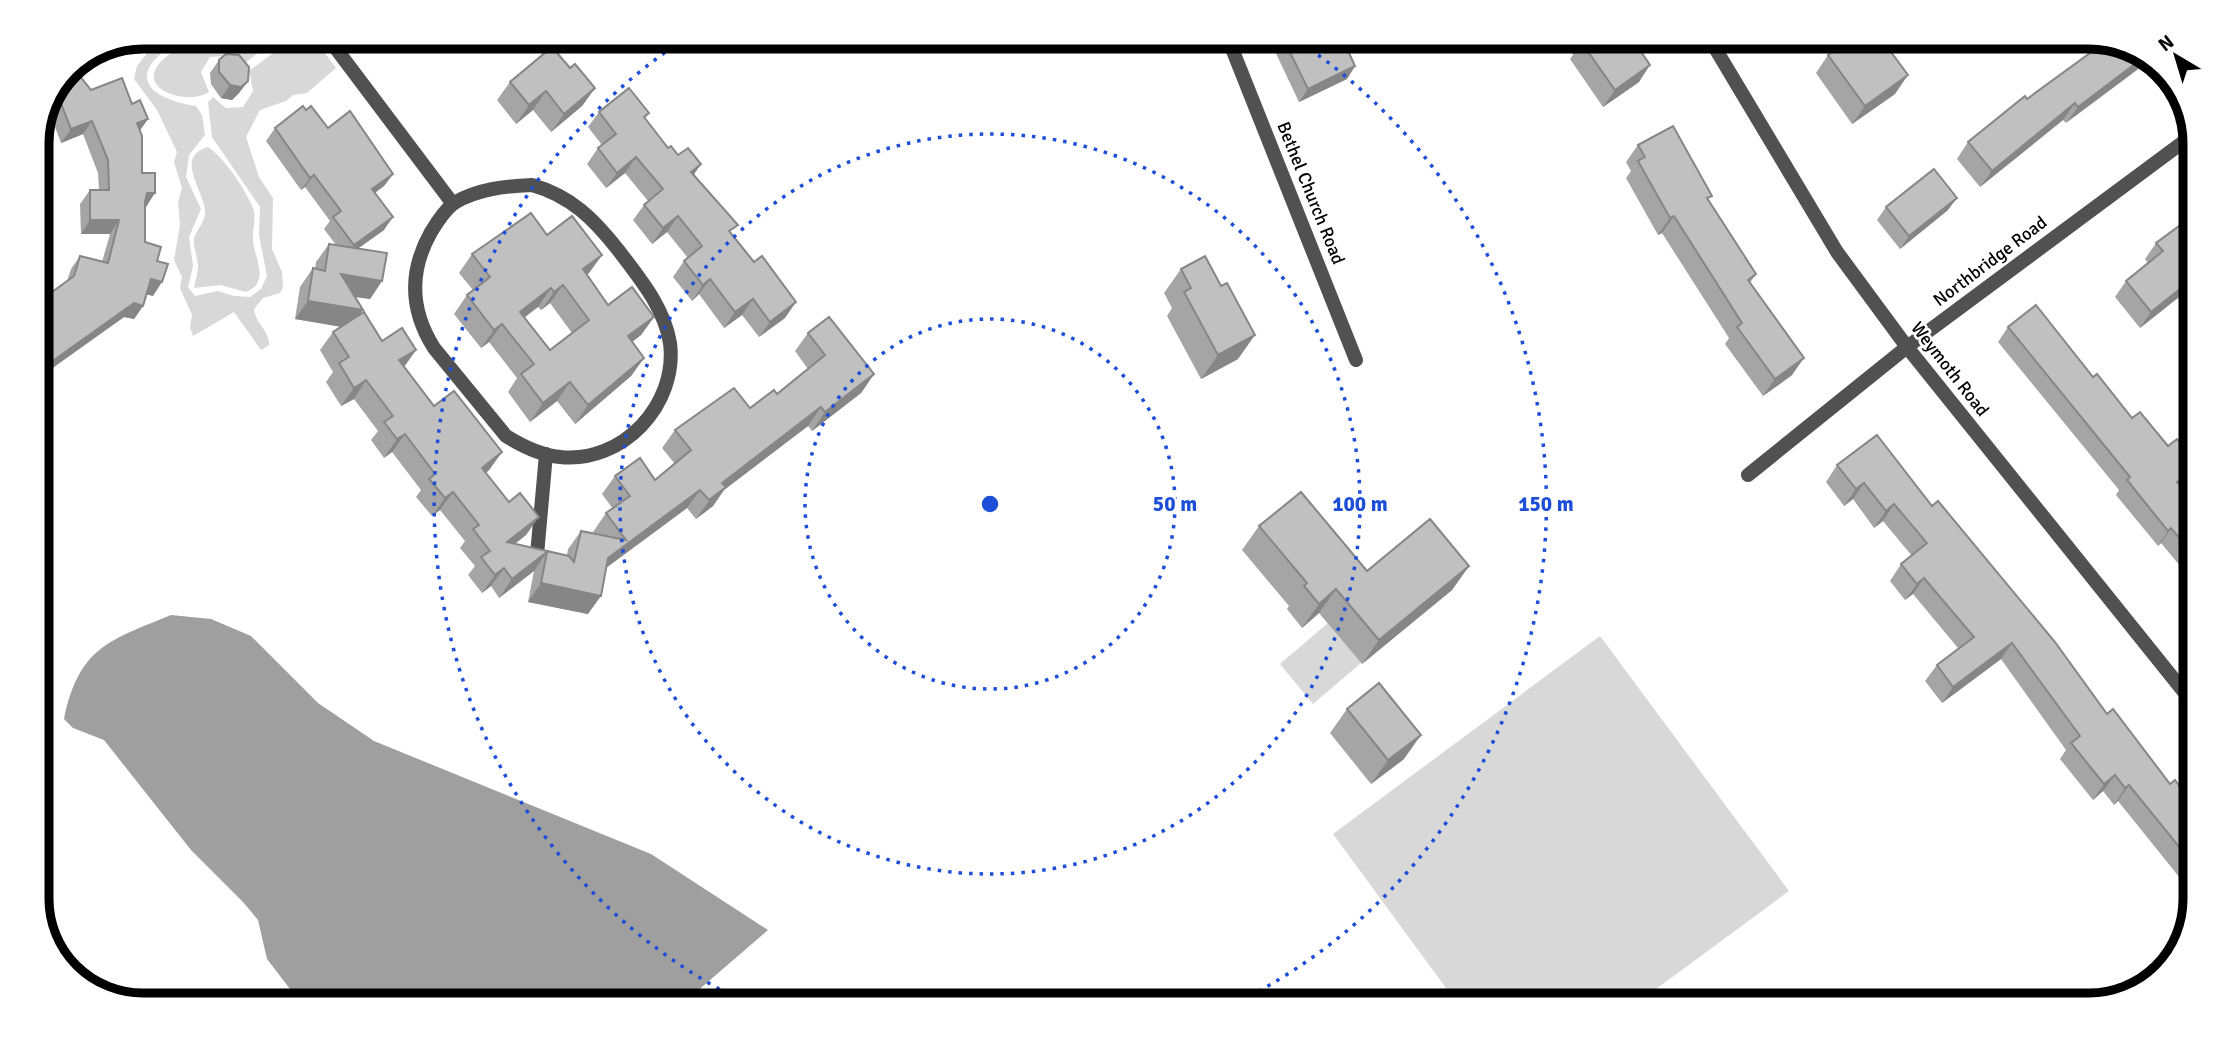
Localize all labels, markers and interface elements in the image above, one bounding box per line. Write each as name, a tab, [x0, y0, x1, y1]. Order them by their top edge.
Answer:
north arrow	[2141, 21, 2211, 91]
text: N	[2154, 30, 2179, 57]
street label: Bethel Church Road	[1272, 118, 1350, 268]
street label: Northbridge Road	[1929, 211, 2051, 311]
street label: Weymoth Road	[1906, 317, 1994, 421]
text: 50 m	[1153, 491, 1197, 517]
text: 100 m	[1332, 491, 1388, 517]
text: 150 m	[1518, 491, 1574, 517]
centre of rings	[978, 492, 1002, 516]

